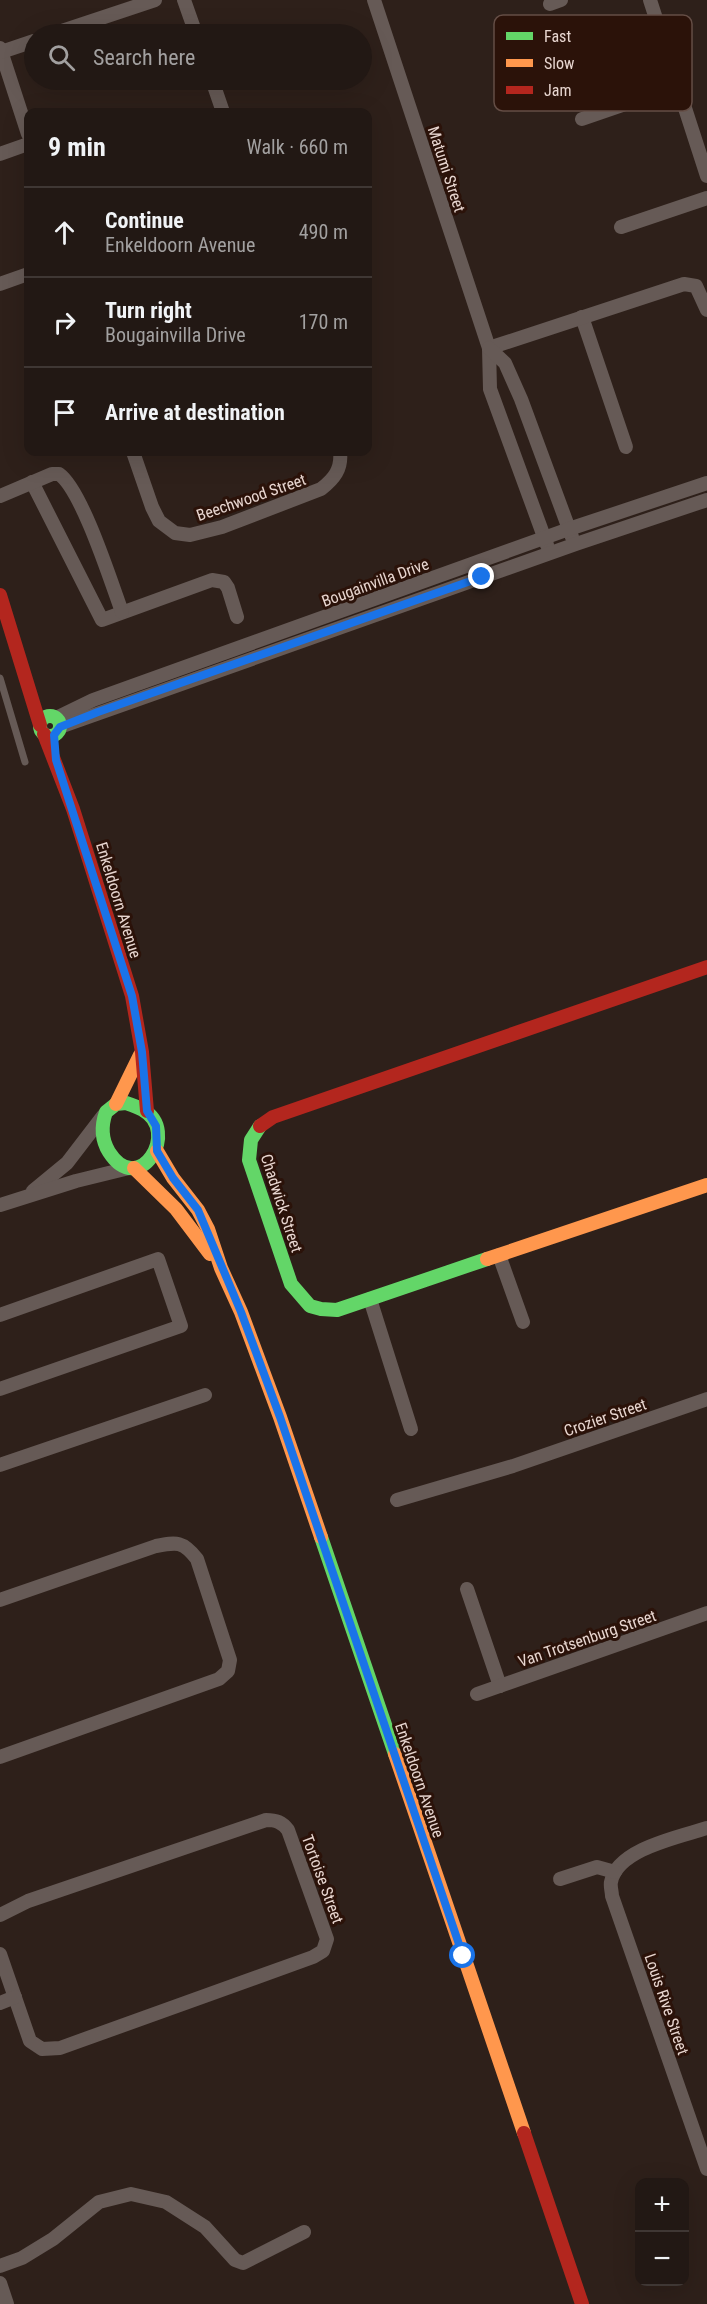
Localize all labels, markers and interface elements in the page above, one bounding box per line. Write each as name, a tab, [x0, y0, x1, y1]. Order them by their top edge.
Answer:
legend	[494, 15, 692, 111]
search box	[24, 24, 372, 90]
text: Fast	[544, 27, 571, 46]
icon: search	[45, 41, 78, 74]
text: Search here	[93, 45, 195, 70]
text: Slow	[544, 54, 574, 73]
text: Jam	[544, 81, 571, 100]
street label: Matumi Street	[424, 124, 469, 215]
text: 9 min	[48, 132, 106, 162]
text: Walk · 660 m	[247, 135, 348, 159]
text: Continue	[105, 208, 184, 233]
icon: ahead	[48, 216, 81, 249]
text: 490 m	[299, 220, 348, 244]
text: Enkeldoorn Avenue	[105, 233, 255, 257]
text: Turn right	[105, 298, 192, 323]
icon: right	[48, 306, 81, 339]
text: 170 m	[299, 310, 348, 334]
text: Bougainvilla Drive	[105, 323, 246, 347]
icon: arrive	[48, 396, 81, 429]
text: Arrive at destination	[105, 400, 285, 425]
street label: Beechwood Street	[194, 470, 309, 525]
street label: Bougainvilla Drive	[319, 554, 431, 611]
route end	[468, 563, 494, 589]
street label: Enkeldoorn Avenue	[92, 840, 145, 960]
street label: Chadwick Street	[257, 1152, 306, 1255]
street label: Crozier Street	[561, 1394, 649, 1440]
street label: Van Trotsenburg Street	[516, 1606, 659, 1671]
street label: Enkeldoorn Avenue	[391, 1720, 448, 1840]
street label: Tortoise Street	[298, 1832, 347, 1926]
route start	[449, 1942, 475, 1968]
street label: Louis Rive Street	[640, 1951, 693, 2057]
map controls	[635, 2178, 689, 2286]
button: +	[635, 2178, 689, 2232]
button: −	[635, 2232, 689, 2286]

